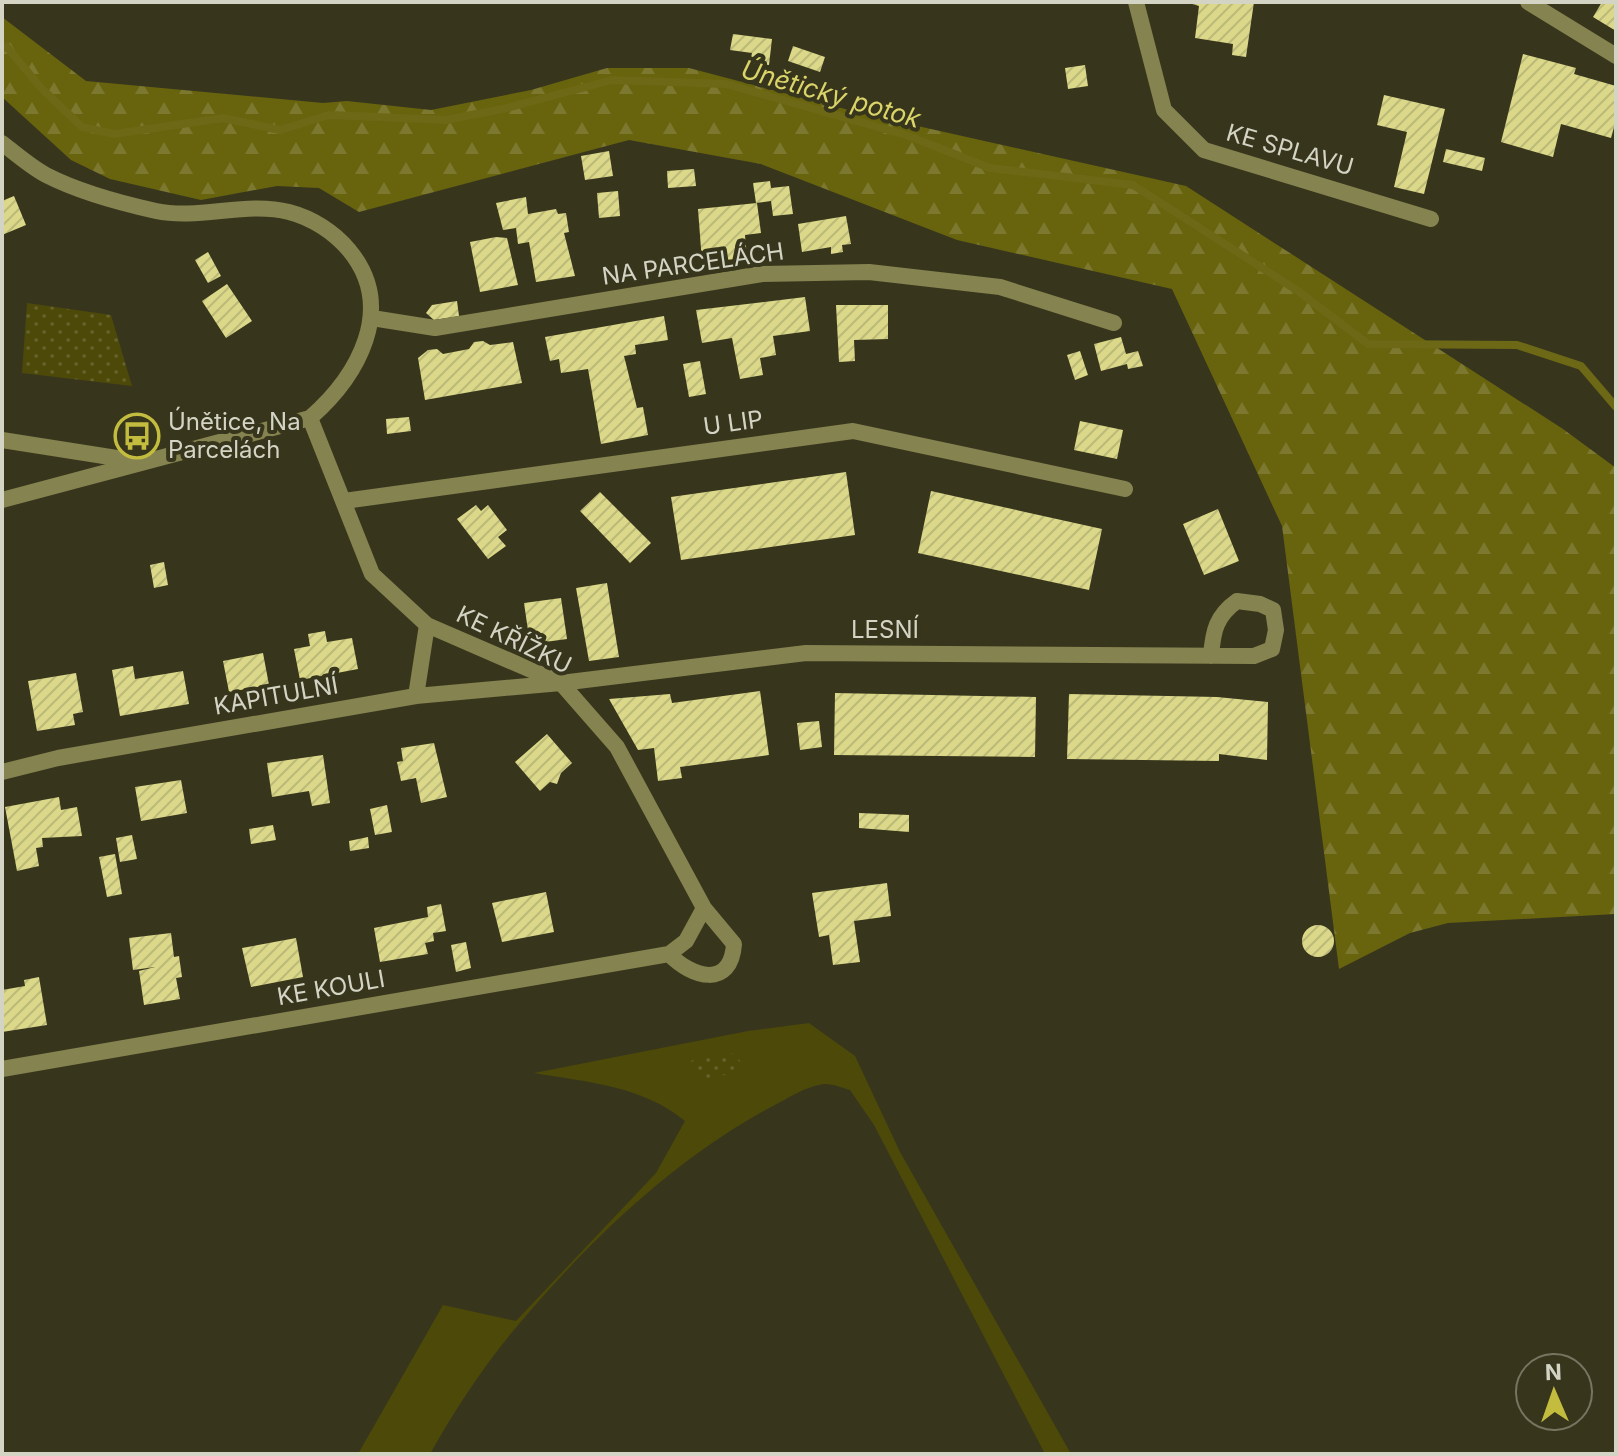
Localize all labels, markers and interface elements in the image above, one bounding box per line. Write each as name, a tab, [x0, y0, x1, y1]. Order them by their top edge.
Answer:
water label: Únětický potok	[738, 53, 925, 134]
street label: KE SPLAVU	[1223, 118, 1357, 182]
street label: NA PARCELÁCH	[600, 235, 786, 291]
street label: U LIP	[701, 404, 765, 441]
place label: Únětice, Na Parcelách	[168, 406, 301, 464]
bus stop icon: Únětice, Na Parcelách	[113, 412, 161, 460]
street label: KE KŘÍŽKU	[452, 598, 577, 680]
street label: LESNÍ	[851, 614, 920, 644]
street label: KAPITULNÍ	[211, 669, 341, 721]
street label: KE KOULI	[275, 964, 387, 1011]
north arrow	[1514, 1352, 1594, 1432]
text: N	[1544, 1359, 1562, 1385]

